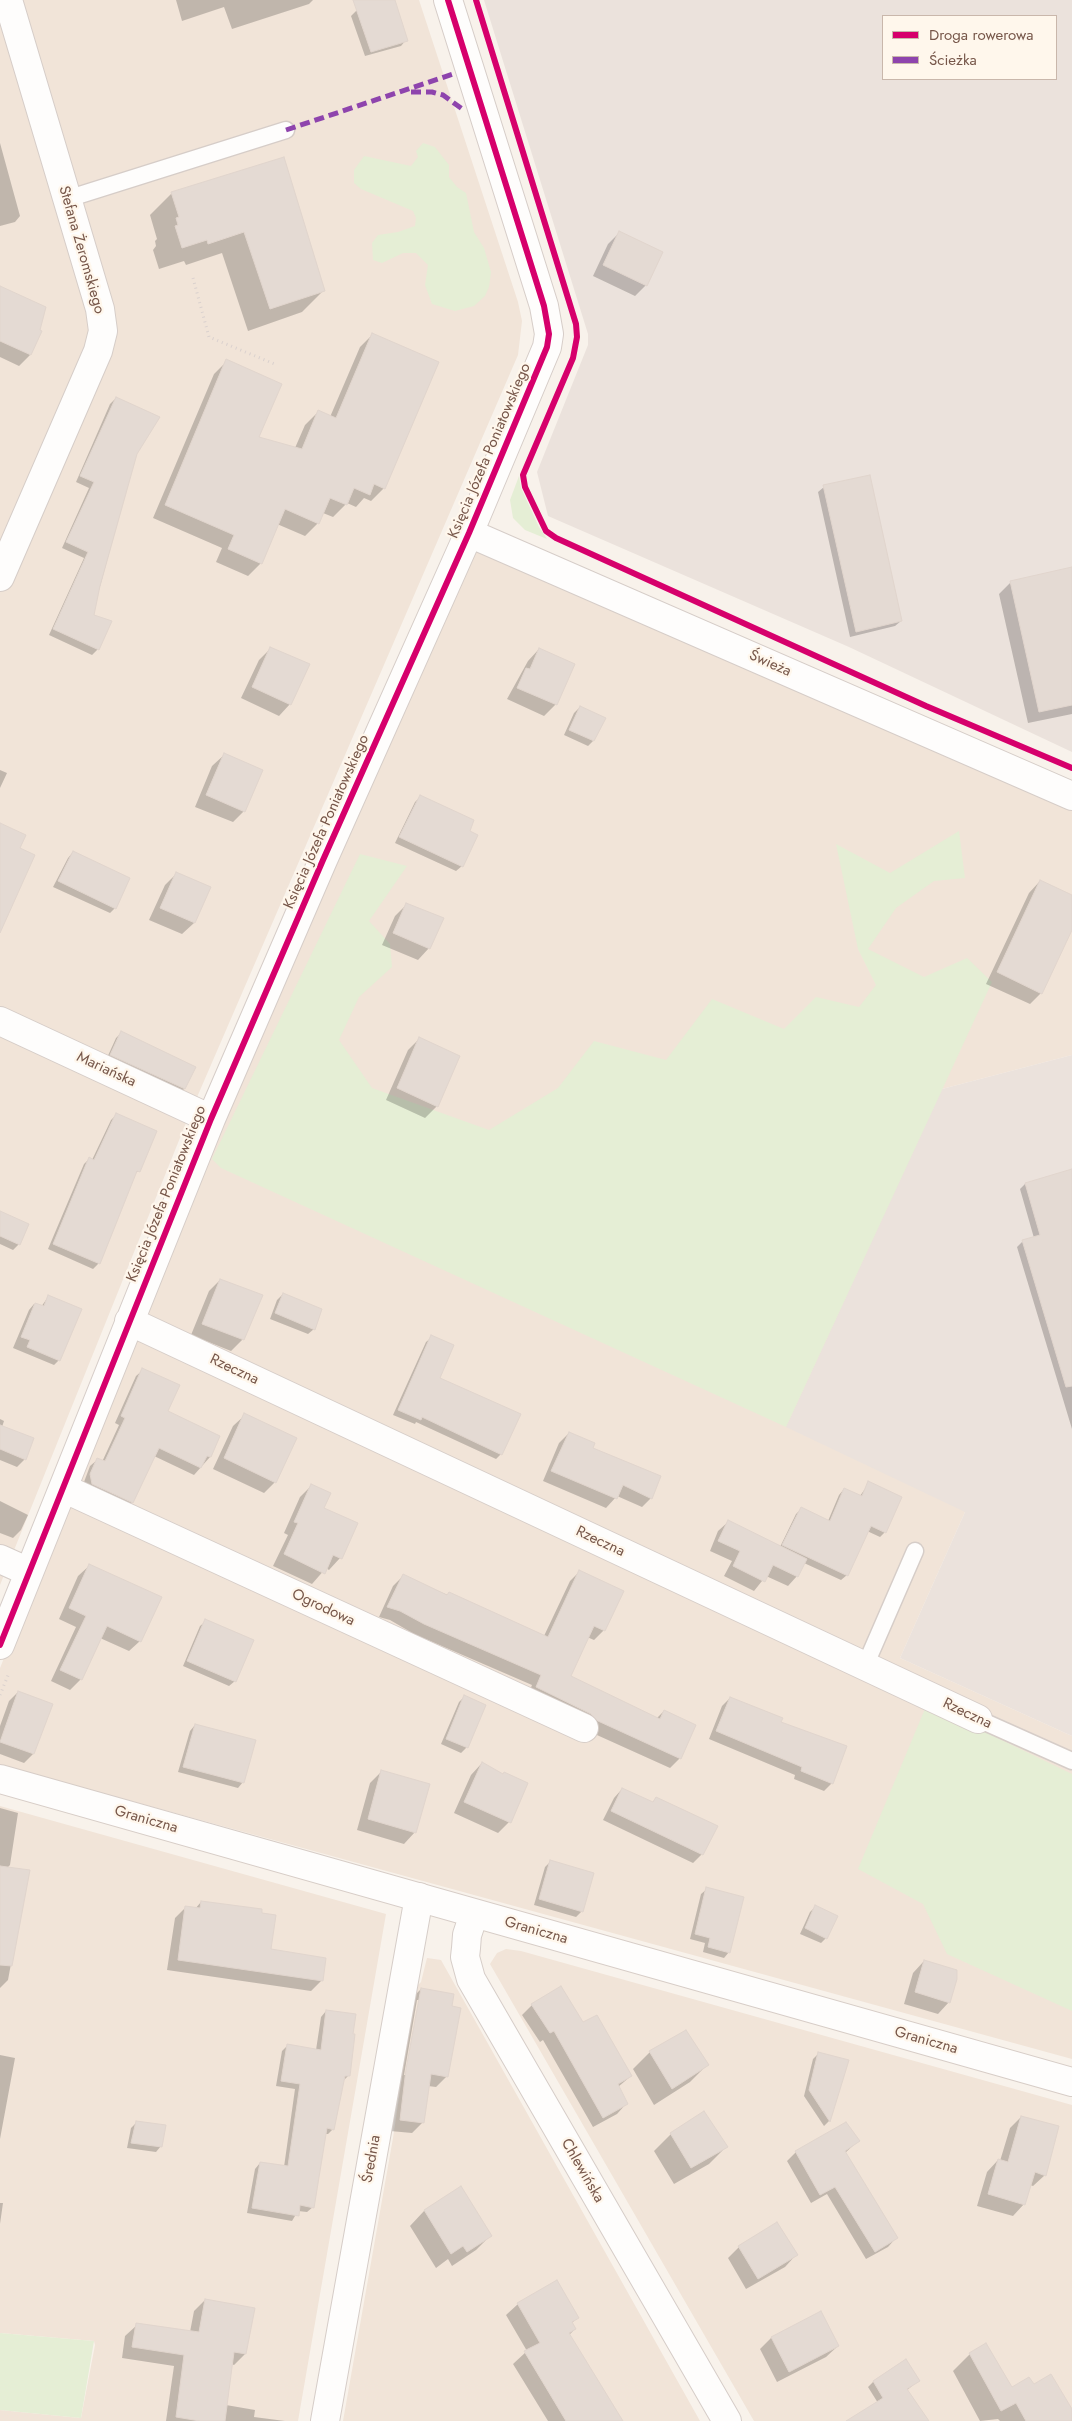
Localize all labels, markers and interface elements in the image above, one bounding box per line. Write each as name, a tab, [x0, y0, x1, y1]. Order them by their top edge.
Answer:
legend	[882, 15, 1057, 80]
text: Droga rowerowa	[929, 24, 1033, 46]
text: Ścieżka	[929, 49, 977, 71]
street label: Stefana Żeromskiego	[54, 184, 108, 316]
street label: Księcia Józefa Poniatowskiego	[445, 361, 535, 541]
street label: Świeża	[746, 647, 794, 681]
street label: Księcia Józefa Poniatowskiego	[280, 732, 374, 912]
street label: Mariańska	[73, 1048, 139, 1092]
street label: Księcia Józefa Poniatowskiego	[123, 1103, 211, 1285]
street label: Rzeczna	[207, 1351, 261, 1389]
street label: Rzeczna	[573, 1523, 627, 1561]
street label: Ogrodowa	[289, 1586, 357, 1630]
street label: Rzeczna	[940, 1695, 994, 1733]
street label: Graniczna	[112, 1802, 180, 1838]
street label: Graniczna	[502, 1913, 570, 1949]
street label: Graniczna	[892, 2023, 960, 2059]
street label: Średnia	[359, 2134, 385, 2184]
street label: Chlewińska	[556, 2136, 608, 2206]

